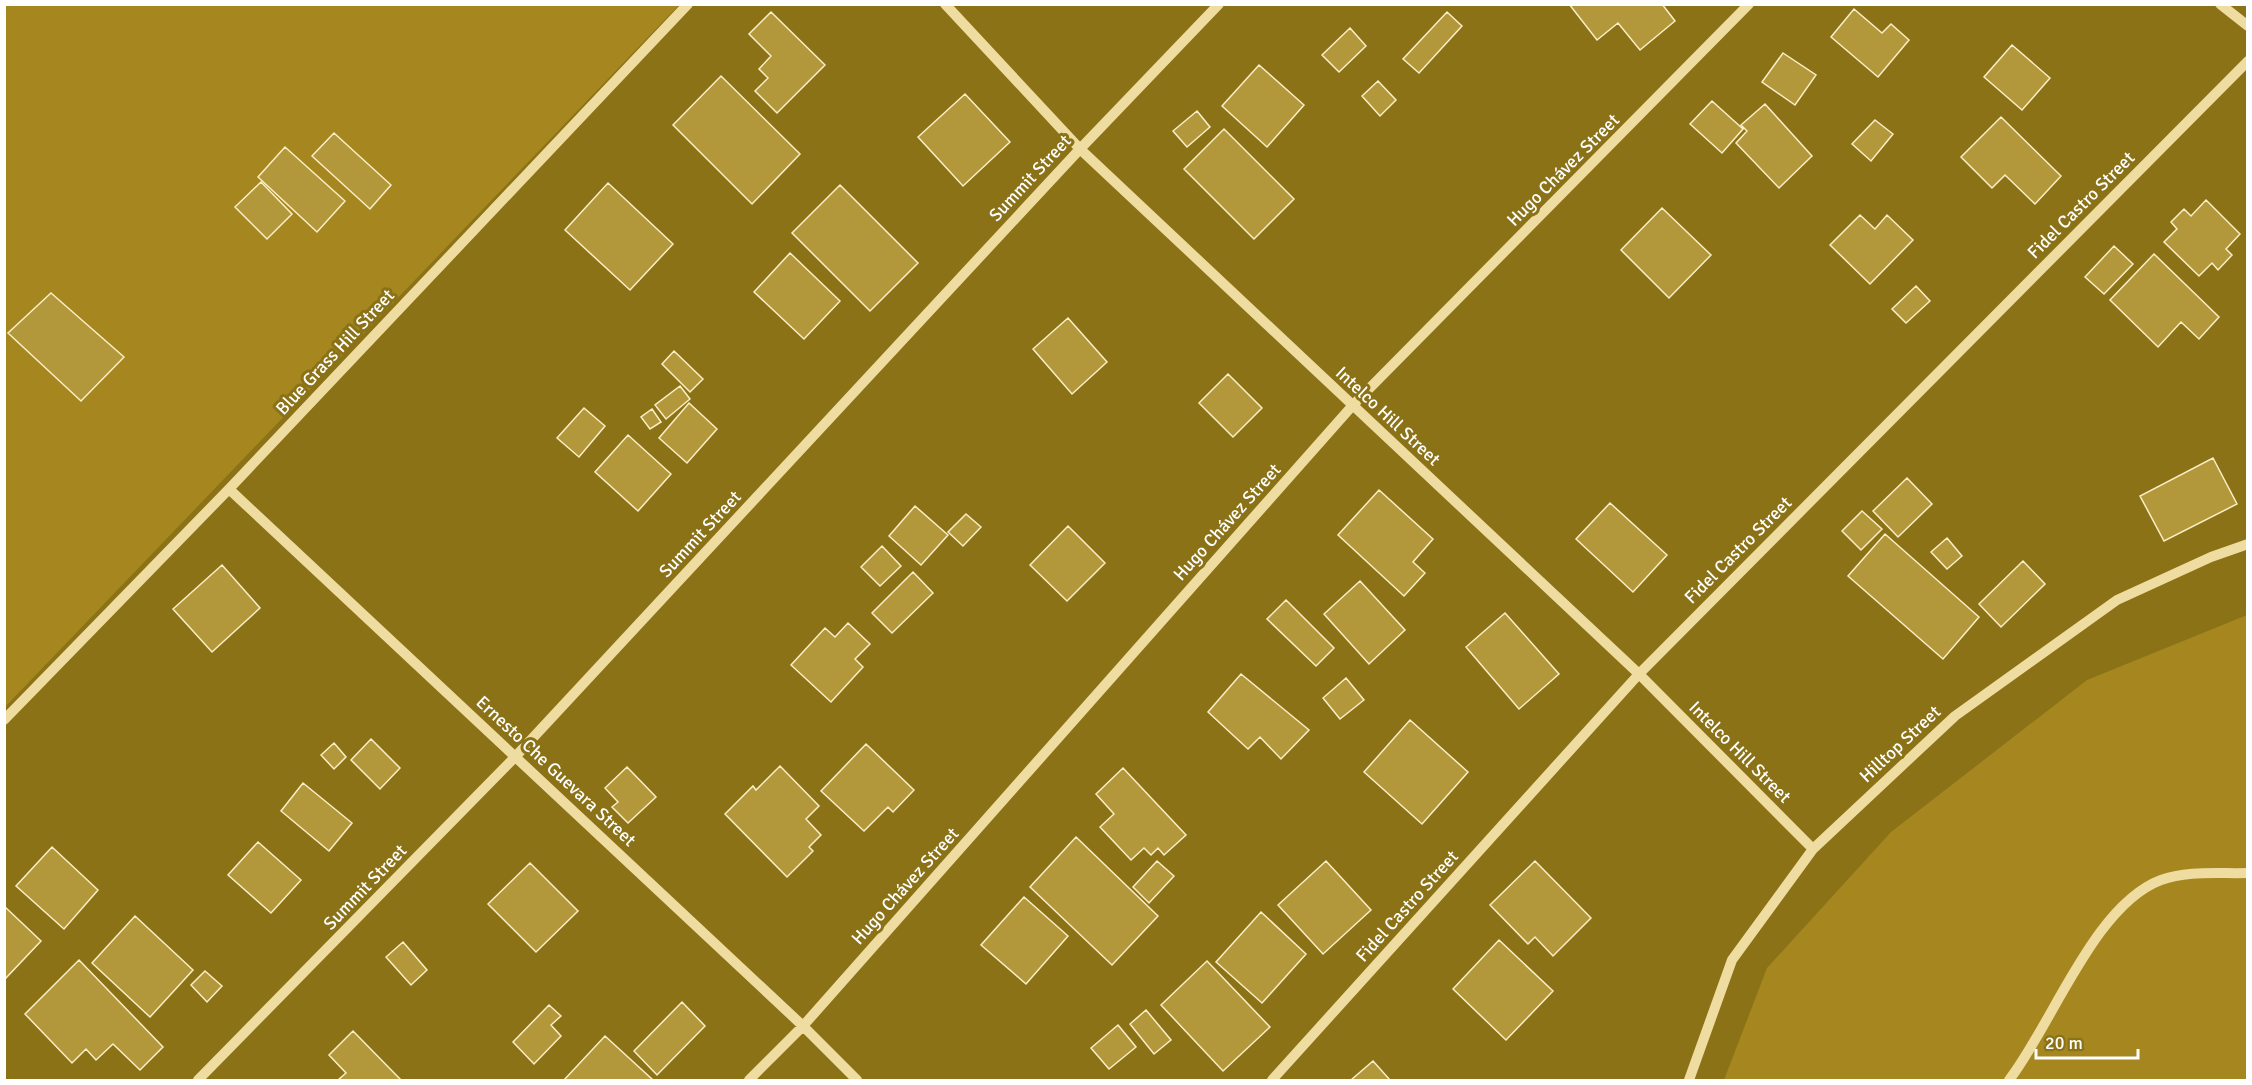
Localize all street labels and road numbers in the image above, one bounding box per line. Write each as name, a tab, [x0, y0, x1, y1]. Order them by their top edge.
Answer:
street label: Hugo Chávez Street	[1502, 109, 1624, 231]
street label: Summit Street	[984, 130, 1076, 226]
street label: Fidel Castro Street	[2023, 147, 2139, 263]
street label: Blue Grass Hill Street	[271, 285, 399, 419]
street label: Intelco Hill Street	[1331, 362, 1445, 470]
street label: Hugo Chávez Street	[1169, 459, 1285, 585]
street label: Summit Street	[654, 486, 746, 582]
street label: Fidel Castro Street	[1680, 492, 1796, 608]
street label: Ernesto Che Guevara Street	[472, 691, 640, 851]
street label: Intelco Hill Street	[1684, 696, 1796, 808]
street label: Hilltop Street	[1855, 701, 1945, 787]
street label: Hugo Chávez Street	[847, 823, 963, 949]
street label: Summit Street	[319, 840, 411, 934]
street label: Fidel Castro Street	[1351, 846, 1463, 966]

